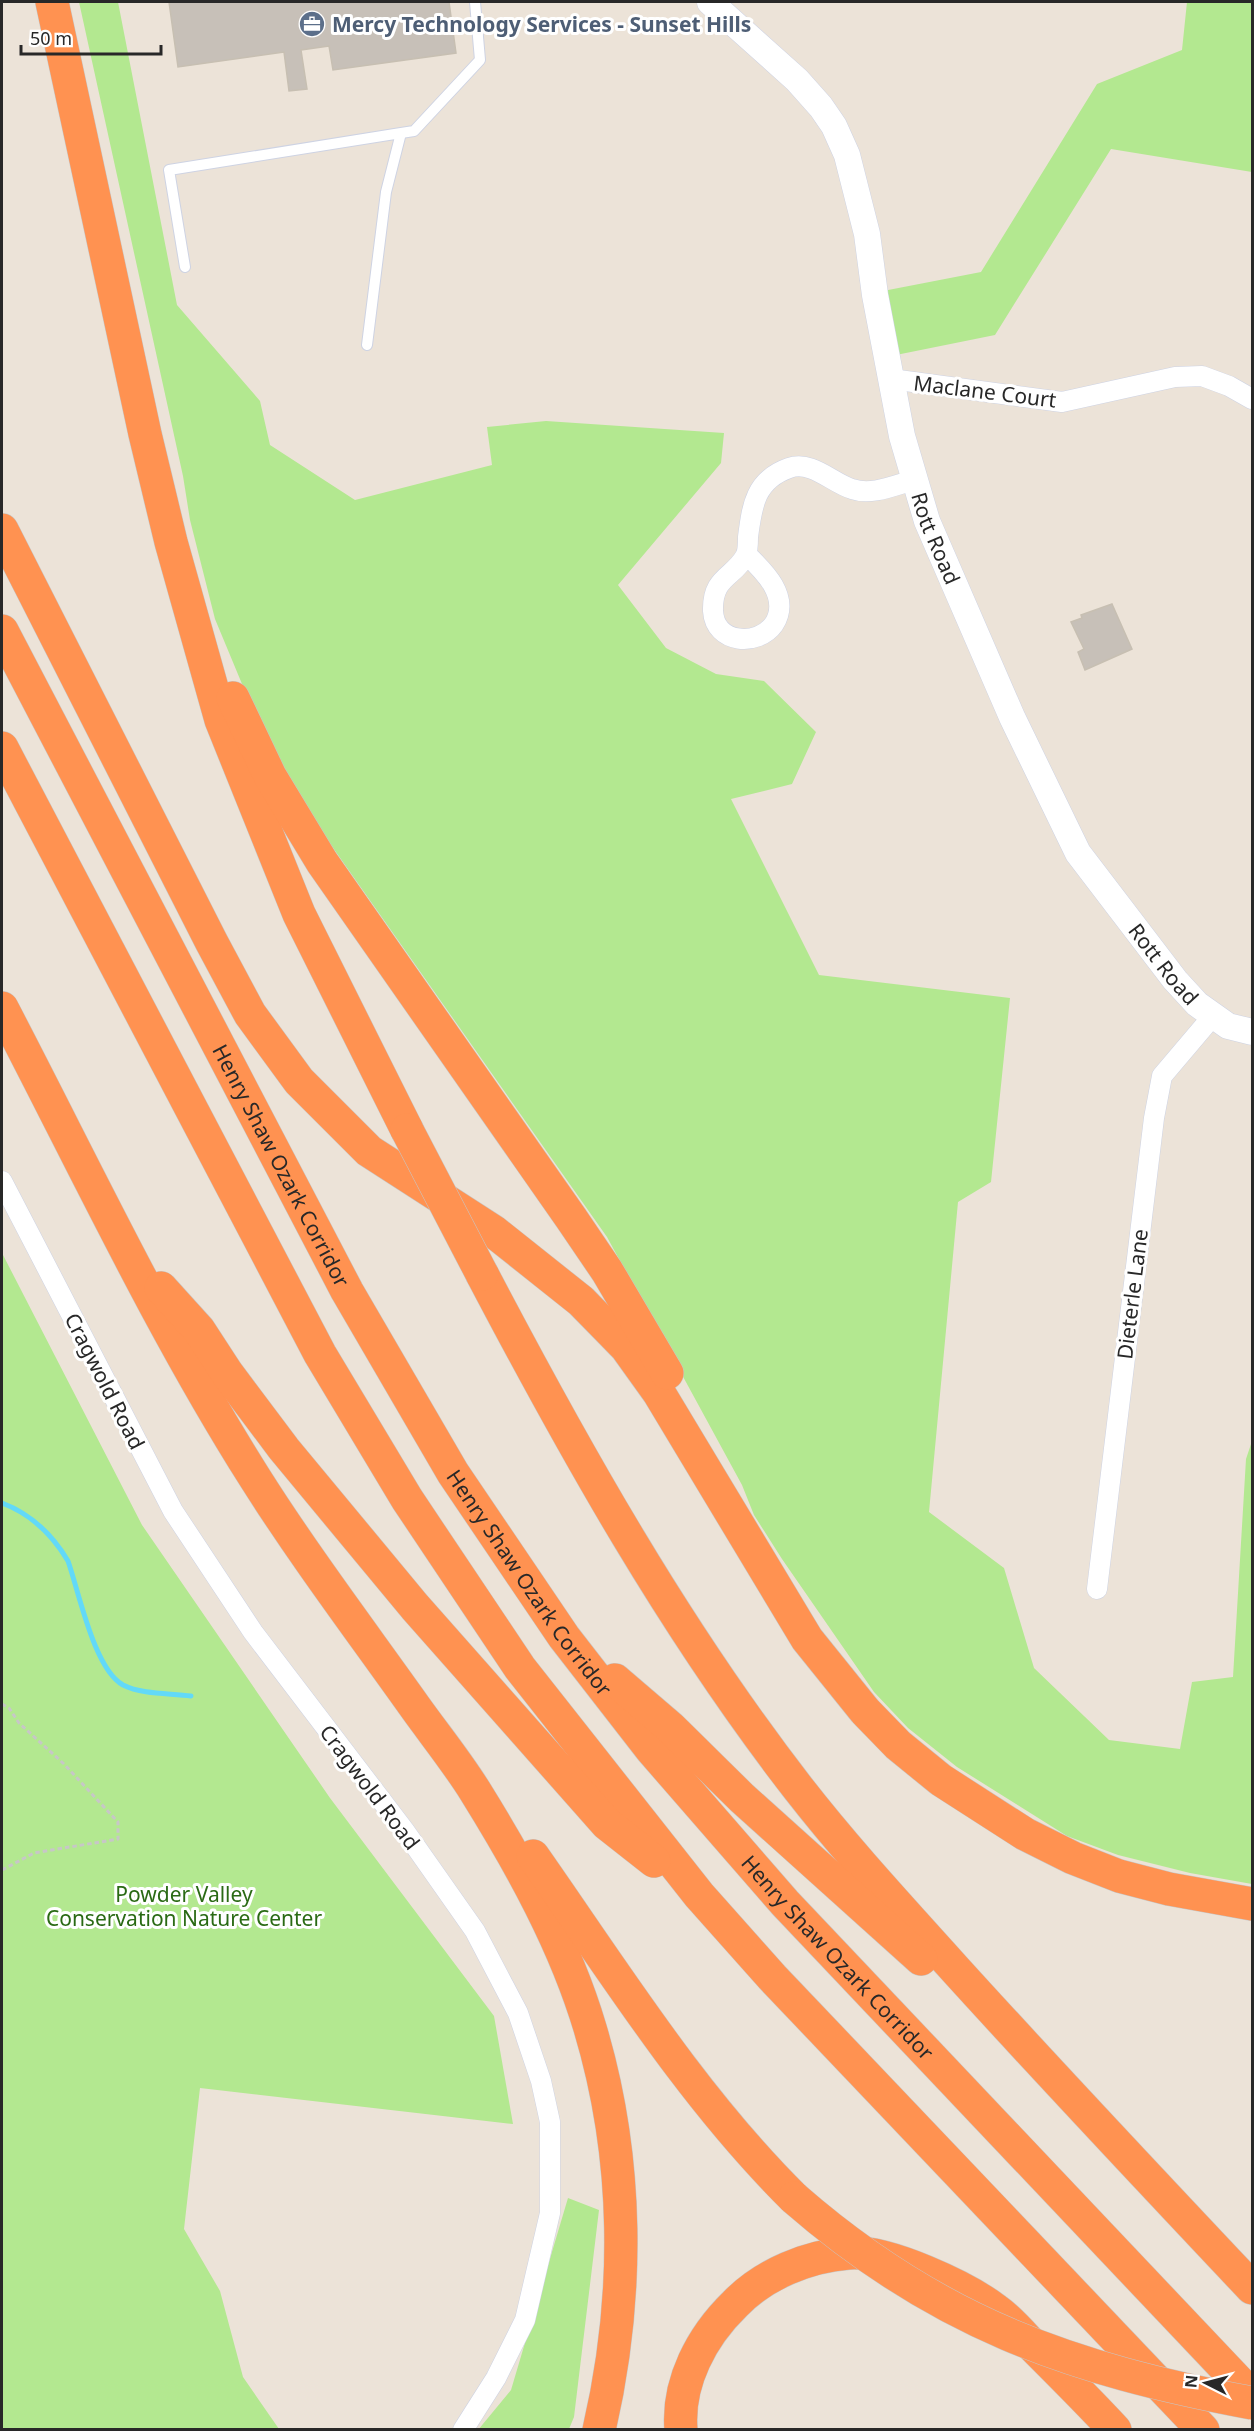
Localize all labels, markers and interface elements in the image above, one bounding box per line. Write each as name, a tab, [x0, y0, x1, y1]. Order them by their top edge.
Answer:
office icon: Mercy Technology Services - Sunset Hills	[297, 9, 327, 39]
place label: Mercy Technology Services - Sunset Hills	[332, 10, 751, 38]
scale bar	[21, 18, 160, 56]
text: 50 m	[30, 26, 72, 50]
street label: Maclane Court	[912, 368, 1058, 414]
street label: Rott Road	[905, 489, 967, 589]
street label: Rott Road	[1123, 917, 1205, 1011]
street label: Henry Shaw Ozark Corridor	[206, 1039, 356, 1292]
street label: Dieterle Lane	[1110, 1227, 1154, 1361]
street label: Cragwold Road	[59, 1308, 151, 1454]
street label: Henry Shaw Ozark Corridor	[441, 1464, 619, 1702]
street label: Cragwold Road	[314, 1719, 426, 1855]
street label: Henry Shaw Ozark Corridor	[735, 1849, 940, 2066]
park label: Powder Valley Conservation Nature Center	[46, 1880, 322, 1932]
north arrow	[1176, 2353, 1236, 2413]
text: N	[1179, 2374, 1203, 2389]

